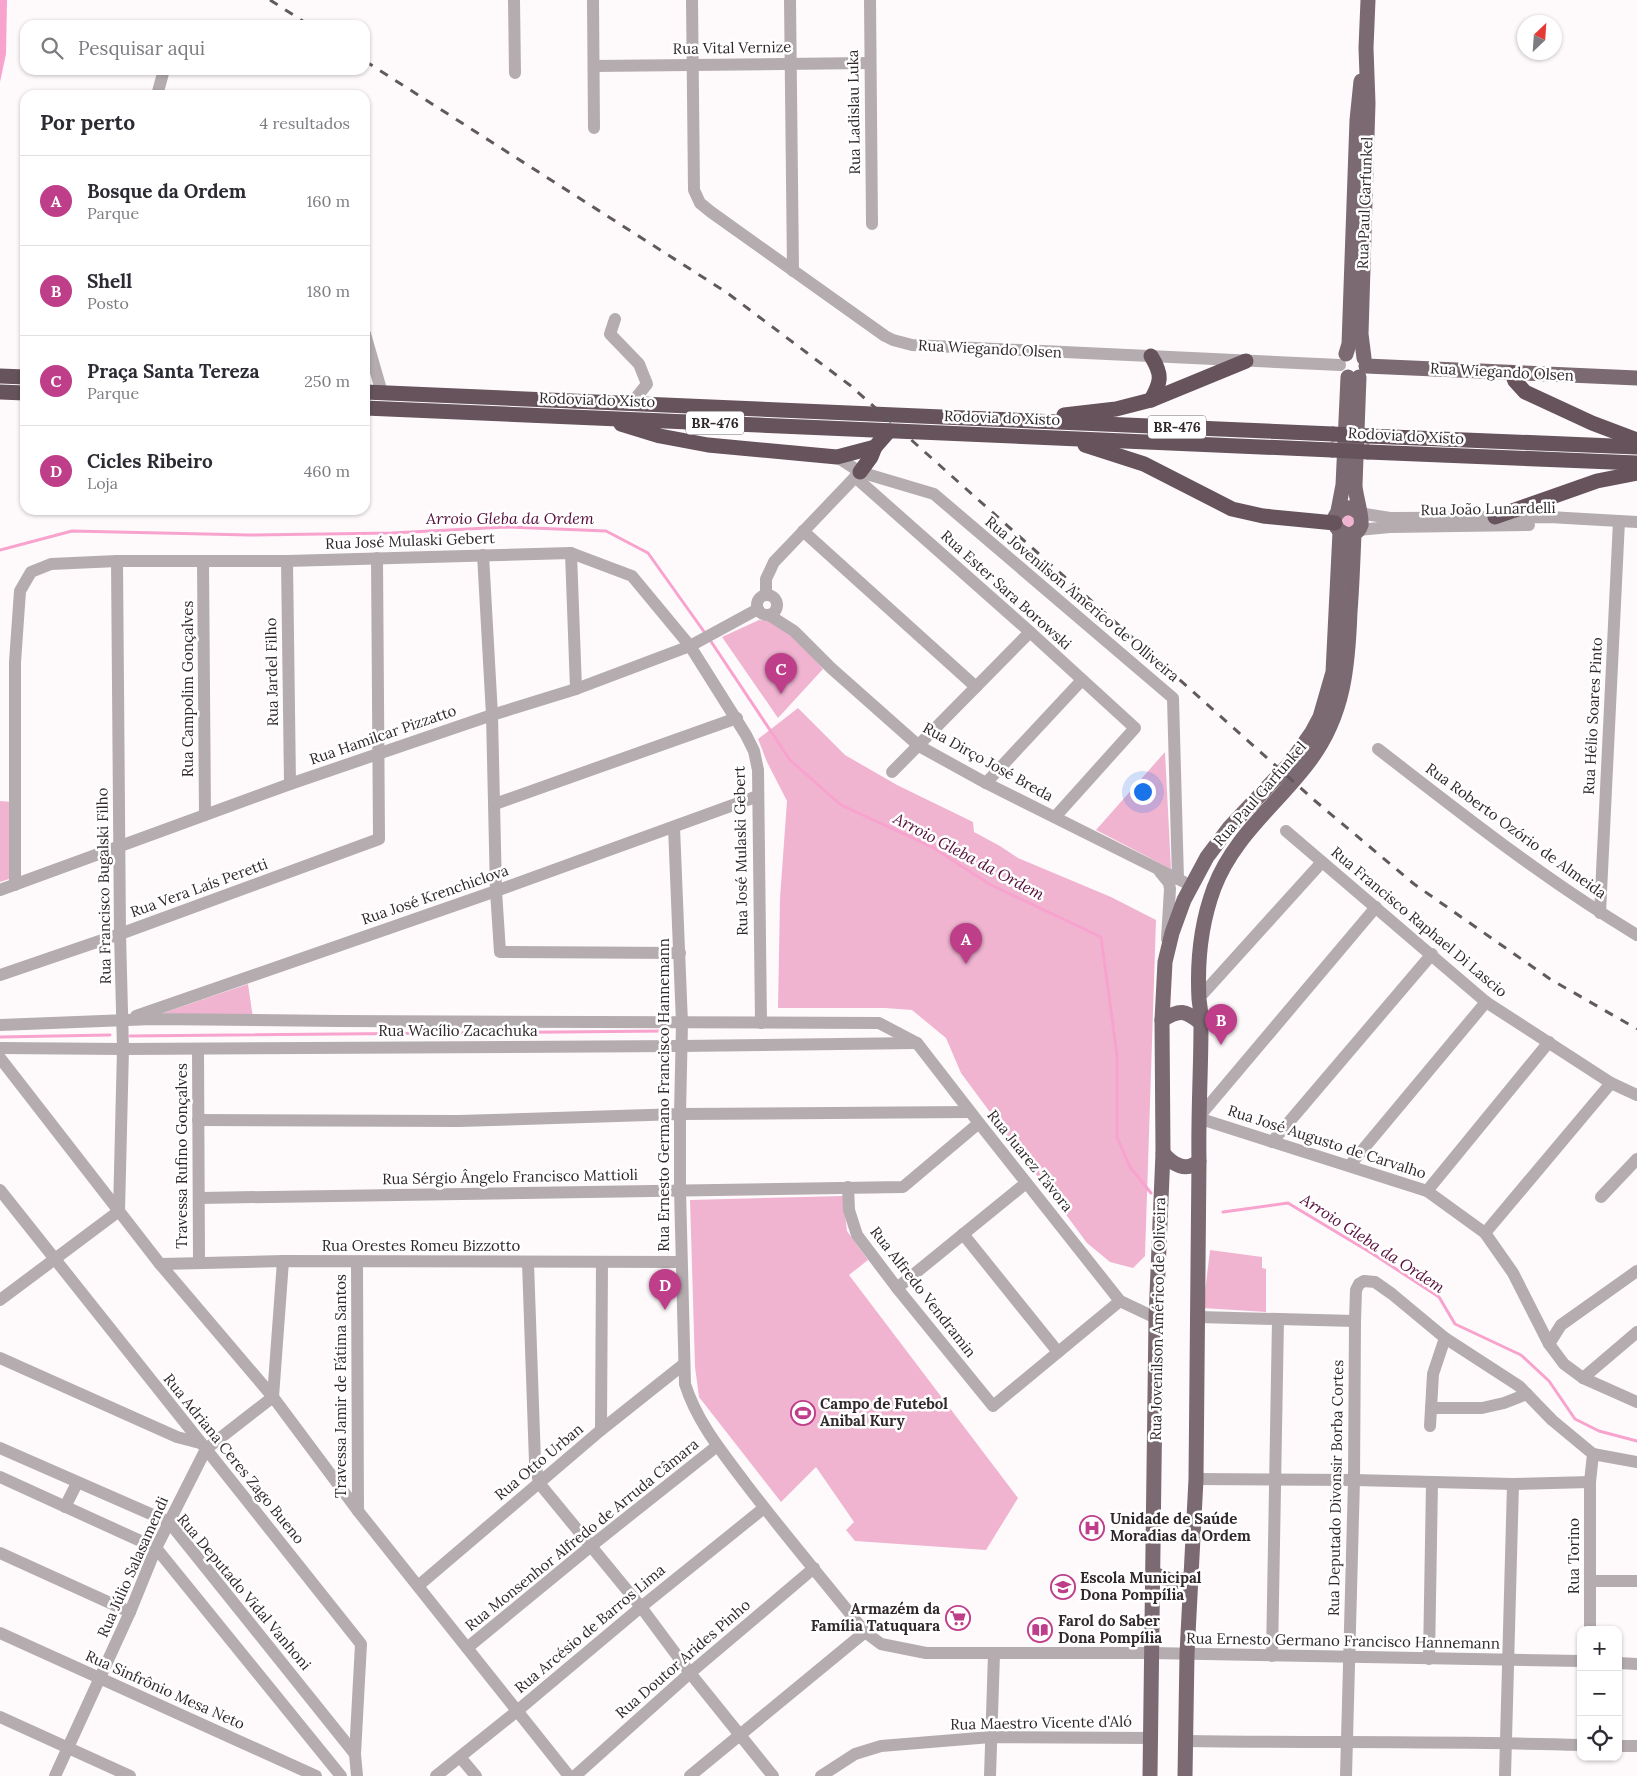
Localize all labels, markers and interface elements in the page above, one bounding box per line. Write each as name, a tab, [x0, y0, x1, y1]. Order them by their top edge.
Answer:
north arrow	[1517, 15, 1562, 60]
search box	[20, 20, 370, 75]
icon: search	[38, 34, 66, 62]
text: Pesquisar aqui	[78, 36, 205, 60]
street label: Rua Vital Vernize	[673, 37, 791, 58]
street label: Rua Ladislau Luka	[843, 49, 864, 175]
text: Por perto	[40, 109, 135, 136]
text: 4 resultados	[260, 113, 350, 133]
street label: Rua Paul Garfunkel	[1353, 136, 1376, 270]
text: Bosque da Ordem	[87, 179, 246, 203]
text: A	[51, 191, 61, 211]
text: 160 m	[306, 191, 350, 211]
text: Parque	[87, 203, 139, 223]
text: Shell	[87, 269, 132, 293]
text: B	[51, 281, 61, 301]
text: 180 m	[307, 281, 350, 301]
text: Posto	[87, 293, 129, 313]
street label: Rua Wiegando Olsen	[918, 335, 1062, 362]
street label: Rua Wiegando Olsen	[1430, 358, 1574, 385]
text: Praça Santa Tereza	[87, 359, 260, 383]
text: C	[50, 371, 62, 391]
text: 250 m	[304, 371, 350, 391]
text: Parque	[87, 383, 139, 403]
street label: Rodovia do Xisto	[539, 388, 656, 411]
street label: Rodovia do Xisto	[944, 406, 1061, 429]
road number: BR-476	[686, 412, 744, 434]
road number: BR-476	[1148, 416, 1206, 438]
street label: Rodovia do Xisto	[1347, 423, 1465, 448]
text: Cicles Ribeiro	[87, 449, 213, 473]
text: D	[50, 461, 62, 481]
text: 460 m	[304, 461, 350, 481]
text: Loja	[87, 473, 118, 493]
street label: Rua João Lunardelli	[1420, 498, 1556, 519]
water label: Arroio Gleba da Ordem	[425, 508, 594, 528]
street label: Rua Jovenilson Americo de Olliveira	[981, 512, 1183, 686]
street label: Rua Ester Sara Borowski	[937, 526, 1076, 653]
street label: Rua José Mulaski Gebert	[325, 528, 495, 553]
street label: Rua Campolim Gonçalves	[178, 601, 197, 777]
street label: Rua Jardel Filho	[261, 617, 282, 727]
street label: Rua Hélio Soares Pinto	[1579, 636, 1606, 795]
pin: C	[765, 653, 797, 694]
street label: Rua Hamilcar Pizzatto	[307, 700, 459, 769]
street label: Rua Dirço José Breda	[920, 718, 1057, 805]
street label: Rua Paul Garfunkel	[1209, 737, 1310, 850]
street label: Rua Roberto Ozório de Almeida	[1422, 759, 1611, 903]
street label: Rua José Mulaski Gebert	[730, 766, 751, 936]
your location	[1130, 779, 1156, 805]
street label: Rua Francisco Bugalski Filho	[92, 787, 115, 985]
water label: Arroio Gleba da Ordem	[889, 807, 1048, 904]
street label: Rua Francisco Raphael Di Lascio	[1327, 842, 1511, 1001]
street label: Rua Vera Laís Peretti	[128, 854, 270, 921]
street label: Rua José Krenchiclova	[359, 860, 511, 929]
pin: A	[950, 923, 982, 964]
street label: Rua Ernesto Germano Francisco Hannemann	[654, 938, 673, 1252]
pin: B	[1205, 1004, 1237, 1045]
street label: Rua Wacílio Zacachuka	[378, 1021, 538, 1040]
street label: Travessa Rufino Gonçalves	[172, 1063, 191, 1249]
street label: Rua José Augusto de Carvalho	[1226, 1100, 1429, 1183]
street label: Rua Juarez Távora	[983, 1106, 1077, 1216]
street label: Rua Sérgio Ângelo Francisco Mattioli	[382, 1165, 638, 1188]
water label: Arroio Gleba da Ordem	[1296, 1188, 1449, 1297]
street label: Rua Jovenilson Américo de Oliveira	[1146, 1197, 1169, 1441]
street label: Rua Alfredo Vendramin	[866, 1222, 980, 1361]
street label: Rua Orestes Romeu Bizzotto	[322, 1236, 521, 1255]
pin: D	[649, 1269, 681, 1310]
street label: Travessa Jamir de Fátima Santos	[331, 1274, 350, 1498]
street label: Rua Deputado Divonsir Borba Cortes	[1324, 1360, 1347, 1616]
street label: Rua Adriana Ceres Zago Bueno	[160, 1370, 309, 1548]
place label: Campo de Futebol Anibal Kury	[820, 1394, 948, 1430]
sports icon: Campo de Futebol Anibal Kury	[790, 1400, 816, 1426]
street label: Rua Otto Urban	[491, 1419, 587, 1504]
street label: Rua Monsenhor Alfredo de Arruda Câmara	[461, 1434, 703, 1635]
street label: Rua Júlio Salasamendi	[93, 1493, 172, 1640]
place label: Unidade de Saúde Moradias da Ordem	[1110, 1509, 1251, 1545]
street label: Rua Deputado Vidal Vanhoni	[173, 1510, 315, 1674]
hospital icon: Unidade de Saúde Moradias da Ordem	[1079, 1515, 1105, 1541]
street label: Rua Torino	[1564, 1518, 1583, 1594]
street label: Rua Arcésio de Barros Lima	[511, 1560, 669, 1697]
place label: Escola Municipal Dona Pompília	[1080, 1568, 1202, 1604]
school or university icon: Escola Municipal Dona Pompília	[1050, 1574, 1076, 1600]
street label: Rua Doutor Arides Pinho	[611, 1595, 754, 1722]
place label: Armazém da Família Tatuquara	[811, 1599, 940, 1635]
supermarket icon: Armazém da Família Tatuquara	[945, 1605, 971, 1631]
place label: Farol do Saber Dona Pompília	[1058, 1611, 1162, 1647]
library icon: Farol do Saber Dona Pompília	[1027, 1617, 1053, 1643]
map controls	[1577, 1626, 1622, 1761]
button: +	[1577, 1626, 1622, 1671]
street label: Rua Ernesto Germano Francisco Hannemann	[1186, 1628, 1500, 1653]
street label: Rua Sinfrônio Mesa Neto	[83, 1646, 248, 1733]
button: −	[1577, 1671, 1622, 1716]
street label: Rua Maestro Vicente d'Aló	[950, 1711, 1132, 1734]
button: locate	[1577, 1716, 1622, 1761]

